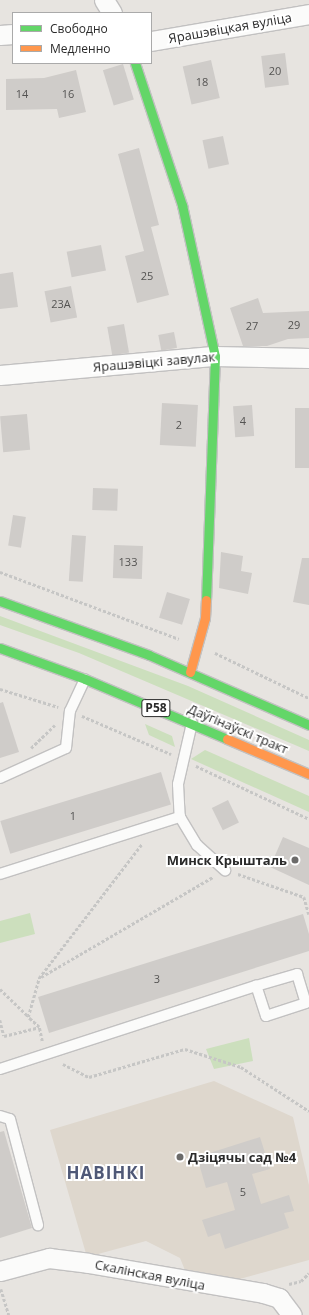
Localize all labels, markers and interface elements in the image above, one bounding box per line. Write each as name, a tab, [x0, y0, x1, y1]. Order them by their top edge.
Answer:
street label: Ярашэвіцкая вуліца	[167, 9, 293, 47]
legend	[12, 12, 152, 64]
text: Свободно	[50, 20, 108, 37]
text: Медленно	[50, 40, 110, 57]
house number: 20	[269, 64, 281, 78]
house number: 18	[196, 75, 208, 89]
house number: 14	[16, 87, 28, 101]
house number: 16	[62, 87, 74, 101]
house number: 25	[141, 269, 153, 283]
house number: 23А	[51, 297, 71, 311]
house number: 29	[288, 318, 300, 332]
house number: 27	[246, 319, 258, 333]
street label: Ярашэвіцкі завулак	[92, 349, 216, 375]
house number: 4	[240, 414, 246, 428]
house number: 2	[176, 418, 182, 432]
house number: 133	[119, 555, 137, 569]
road number: Р58	[141, 698, 171, 718]
street label: Даўгінаўскі тракт	[186, 701, 290, 757]
house number: 1	[70, 809, 76, 823]
place label: Минск Крышталь	[167, 852, 287, 868]
marker: Минск Крышталь	[290, 855, 300, 865]
house number: 3	[154, 972, 160, 986]
place label: Дзіцячы сад №4	[188, 1149, 296, 1165]
marker: Дзіцячы сад №4	[175, 1152, 185, 1162]
district label: НАВІНКІ	[67, 1163, 145, 1183]
house number: 5	[240, 1185, 246, 1199]
street label: Скалінская вуліца	[94, 1257, 206, 1293]

